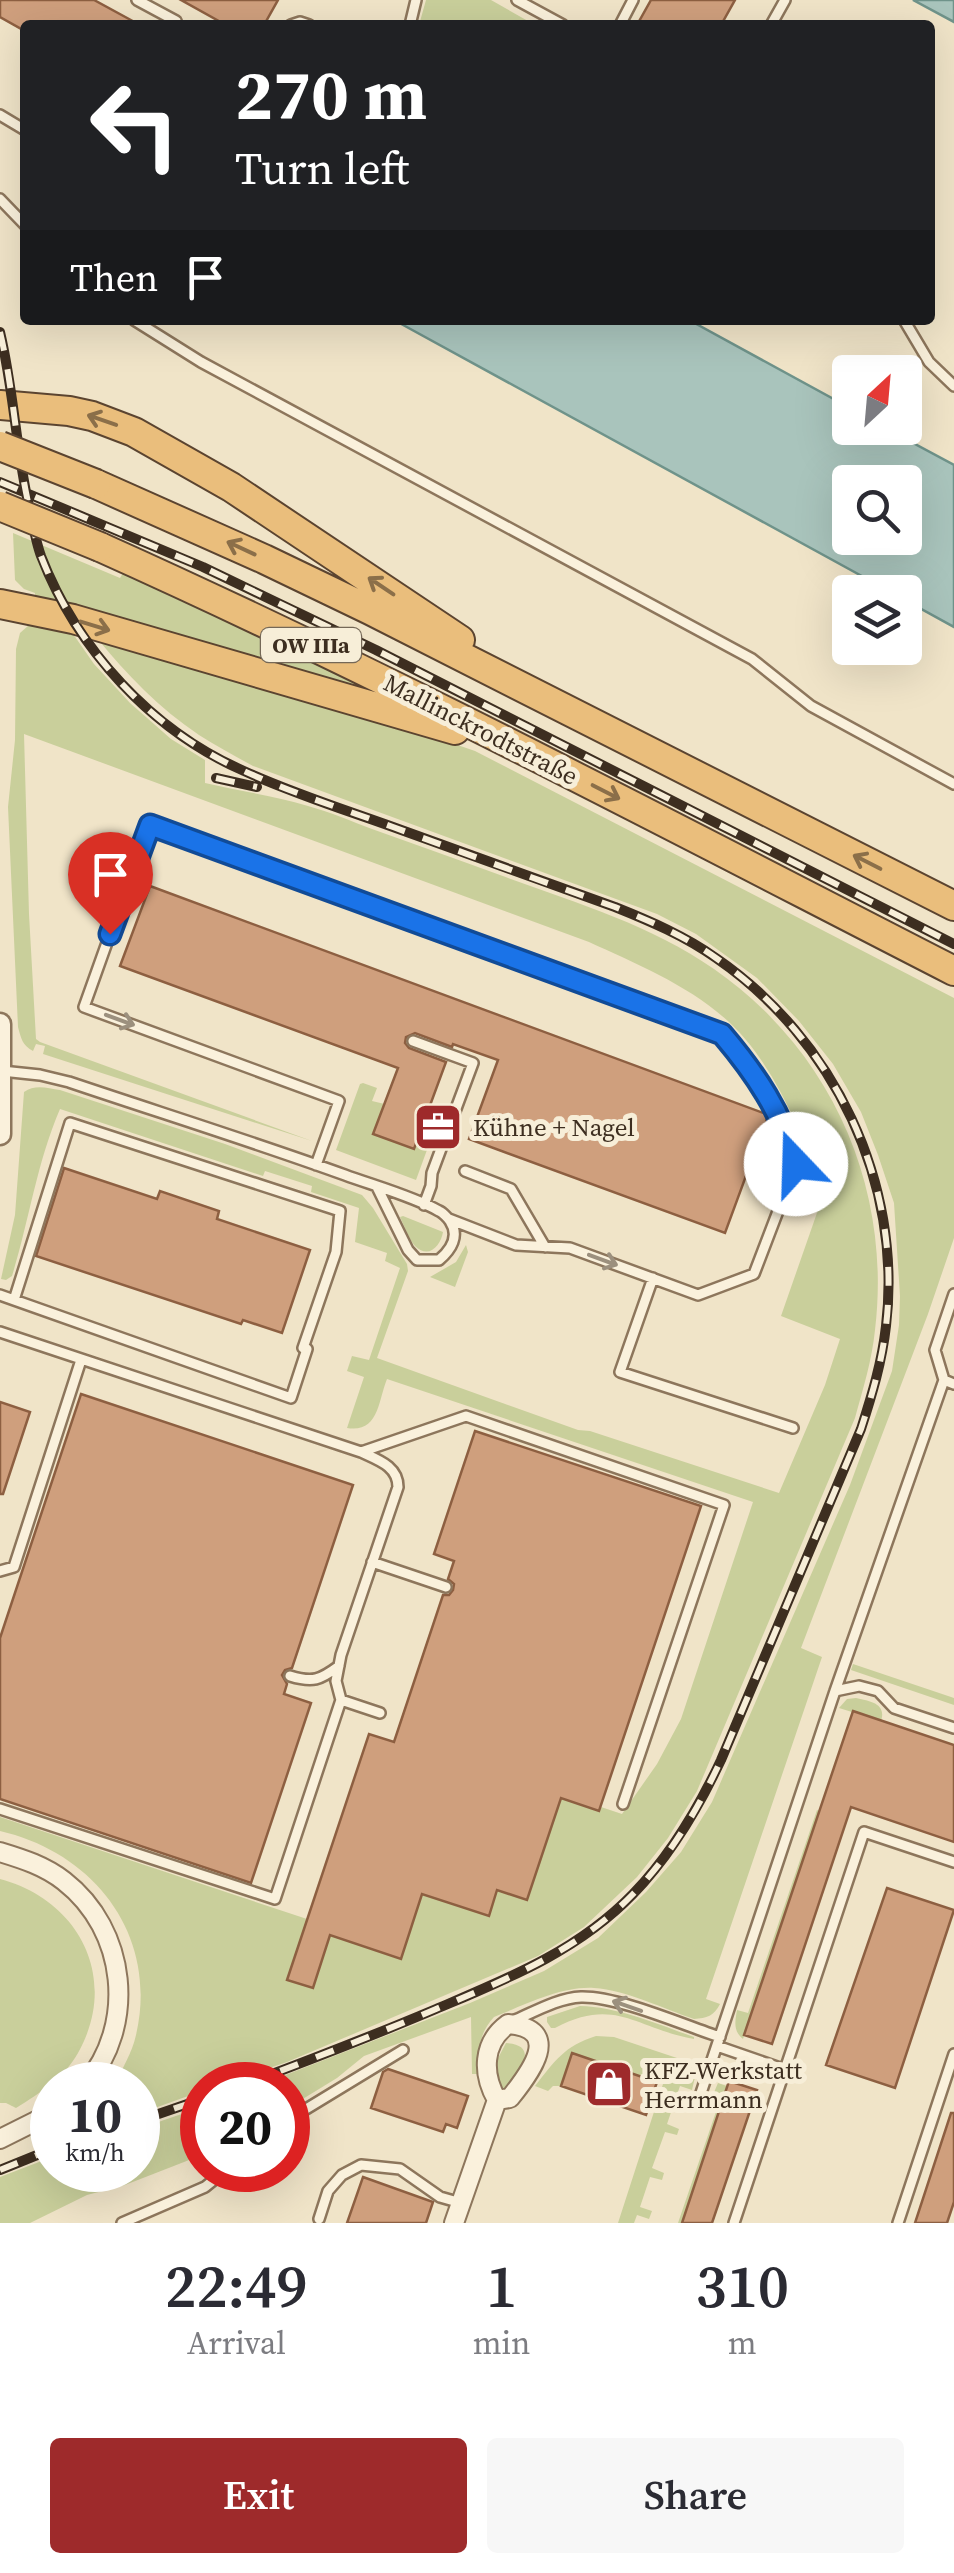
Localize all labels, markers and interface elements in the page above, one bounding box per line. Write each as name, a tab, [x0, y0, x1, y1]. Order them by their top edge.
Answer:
text: 270 m	[235, 46, 427, 142]
icon: left	[70, 60, 200, 190]
text: Turn left	[235, 137, 409, 199]
icon: arrive	[178, 250, 233, 305]
text: Then	[70, 252, 158, 304]
north arrow	[832, 355, 922, 445]
map controls	[832, 355, 922, 665]
one-way arrow	[87, 410, 118, 428]
button: search	[832, 465, 922, 555]
one-way arrow	[227, 538, 257, 557]
one-way arrow	[367, 575, 395, 596]
button: layers	[832, 575, 922, 665]
one-way arrow	[79, 618, 110, 636]
road number: OW IIIa	[261, 628, 361, 662]
street label: Mallinckrodtstraße	[378, 665, 584, 793]
one-way arrow	[591, 783, 621, 802]
pin	[68, 832, 153, 935]
icon: arrive	[83, 847, 138, 902]
one-way arrow	[853, 852, 882, 871]
one-way arrow	[104, 1012, 135, 1030]
office icon: Kühne + Nagel	[412, 1101, 464, 1153]
place label: Kühne + Nagel	[473, 1110, 635, 1144]
position arrow	[744, 1112, 848, 1216]
one-way arrow	[587, 1252, 618, 1270]
one-way arrow	[612, 1996, 644, 2014]
place label: KFZ-Werkstatt Herrmann	[644, 2053, 803, 2116]
shop icon: KFZ-Werkstatt Herrmann	[583, 2058, 635, 2110]
speed limit sign: 20	[180, 2062, 310, 2192]
text: 10	[68, 2080, 122, 2149]
text: km/h	[65, 2135, 125, 2169]
text: 22:49	[165, 2245, 308, 2327]
text: 1	[486, 2245, 517, 2327]
text: 310	[695, 2245, 789, 2327]
text: Arrival	[187, 2321, 286, 2365]
text: min	[473, 2321, 530, 2365]
text: m	[728, 2321, 757, 2365]
button: Exit	[50, 2438, 467, 2553]
button: Share	[487, 2438, 904, 2553]

